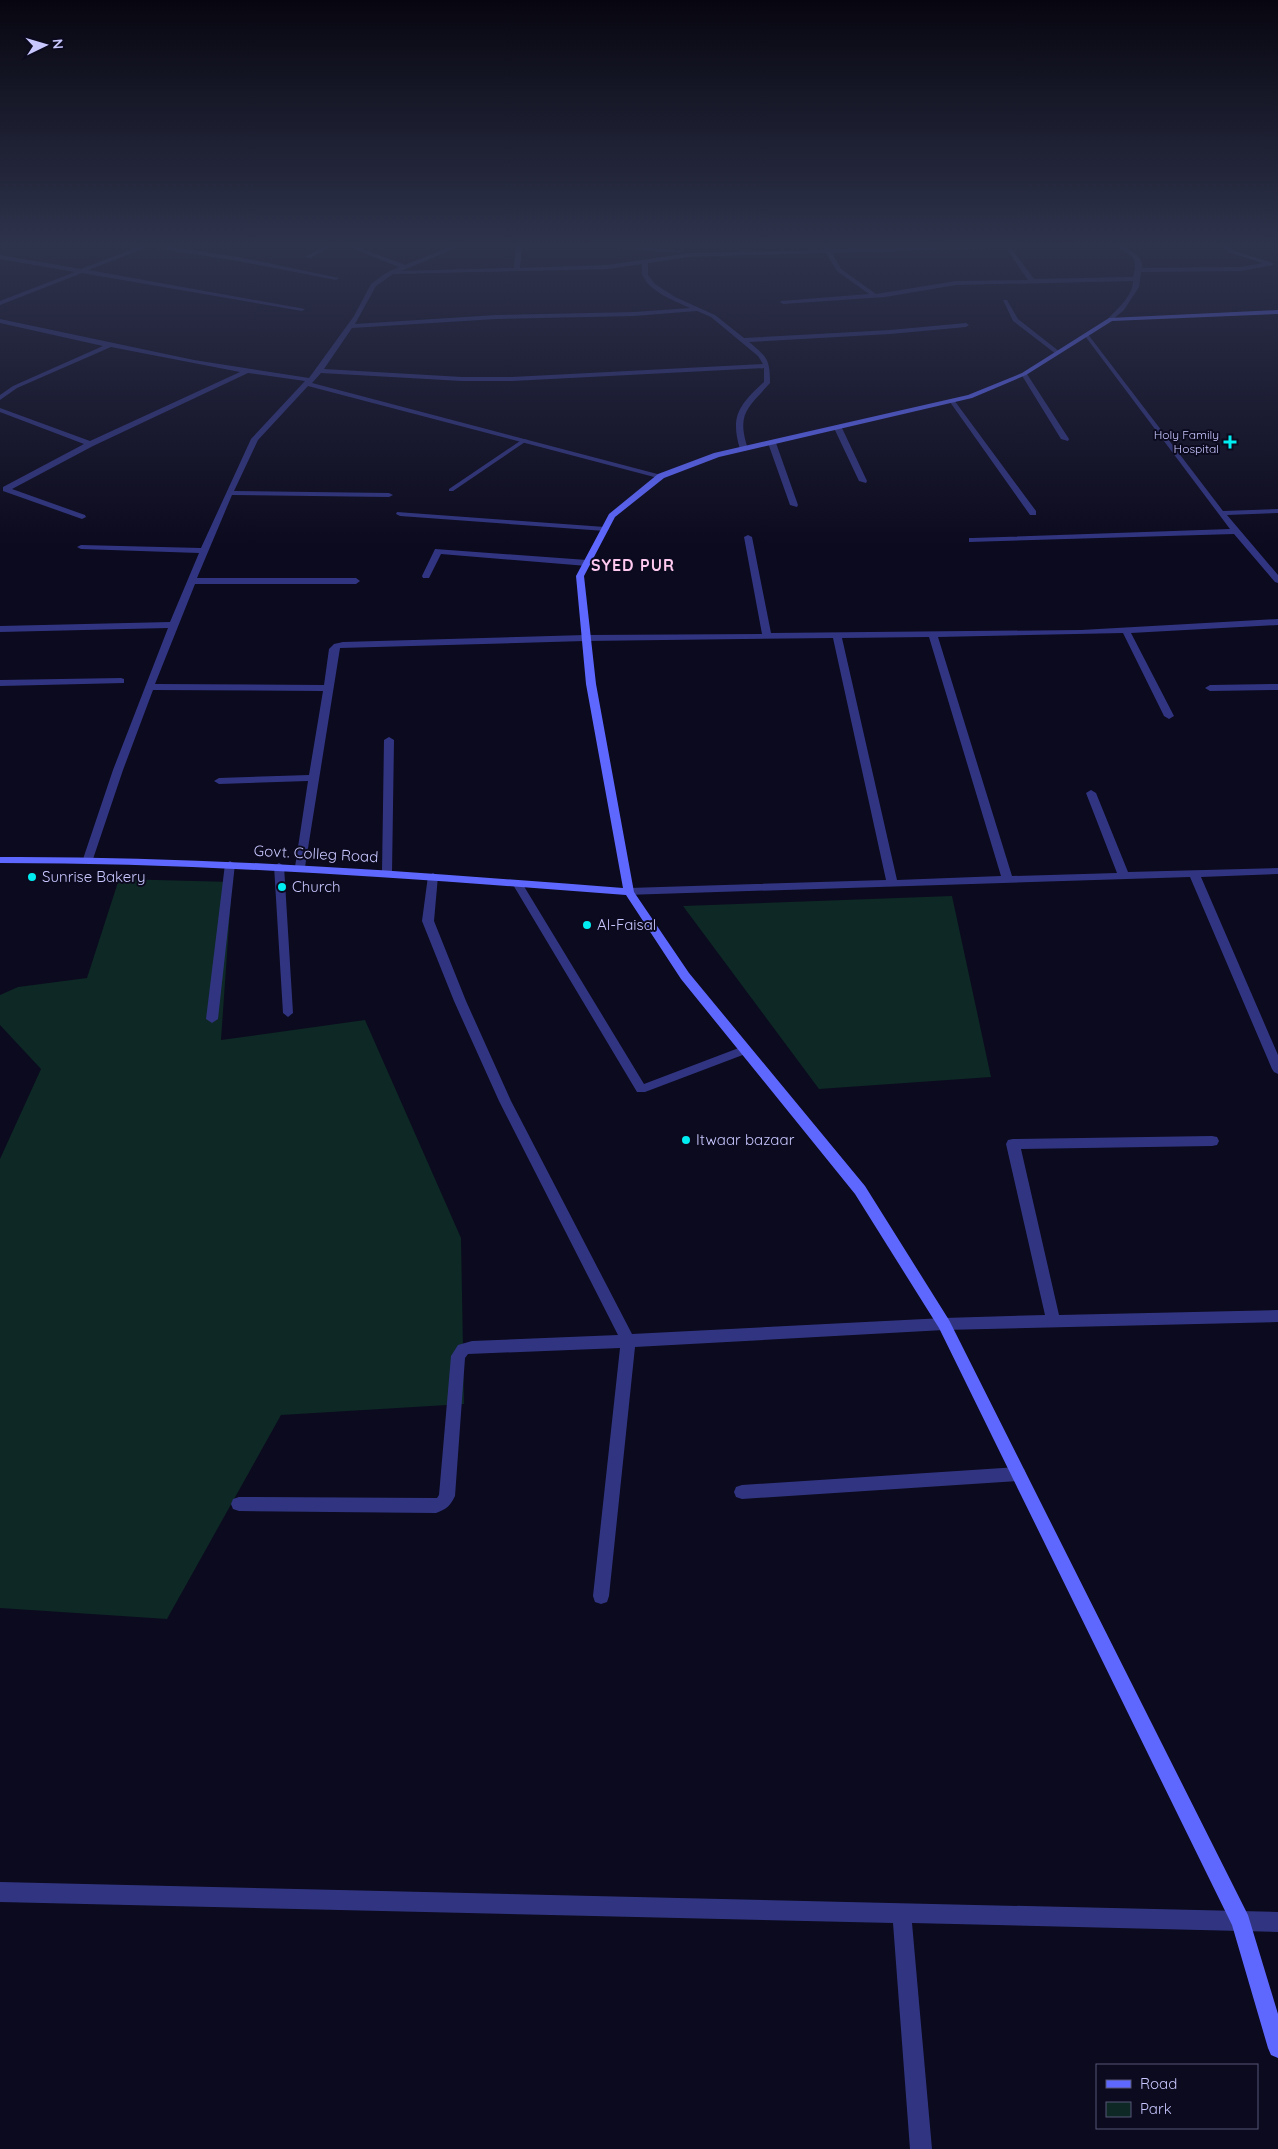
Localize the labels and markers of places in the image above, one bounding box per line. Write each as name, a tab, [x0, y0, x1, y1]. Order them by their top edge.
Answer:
place label: Holy Family Hospital	[1154, 427, 1219, 456]
marker: Holy Family Hospital	[1223, 435, 1237, 449]
place label: Sunrise Bakery	[42, 867, 146, 886]
marker: Sunrise Bakery	[26, 871, 38, 883]
place label: Church	[292, 877, 341, 896]
marker: Church	[276, 881, 288, 893]
place label: Al-Faisal	[597, 915, 656, 934]
marker: Al-Faisal	[581, 919, 593, 931]
place label: Itwaar bazaar	[696, 1130, 795, 1149]
marker: Itwaar bazaar	[680, 1134, 692, 1146]

